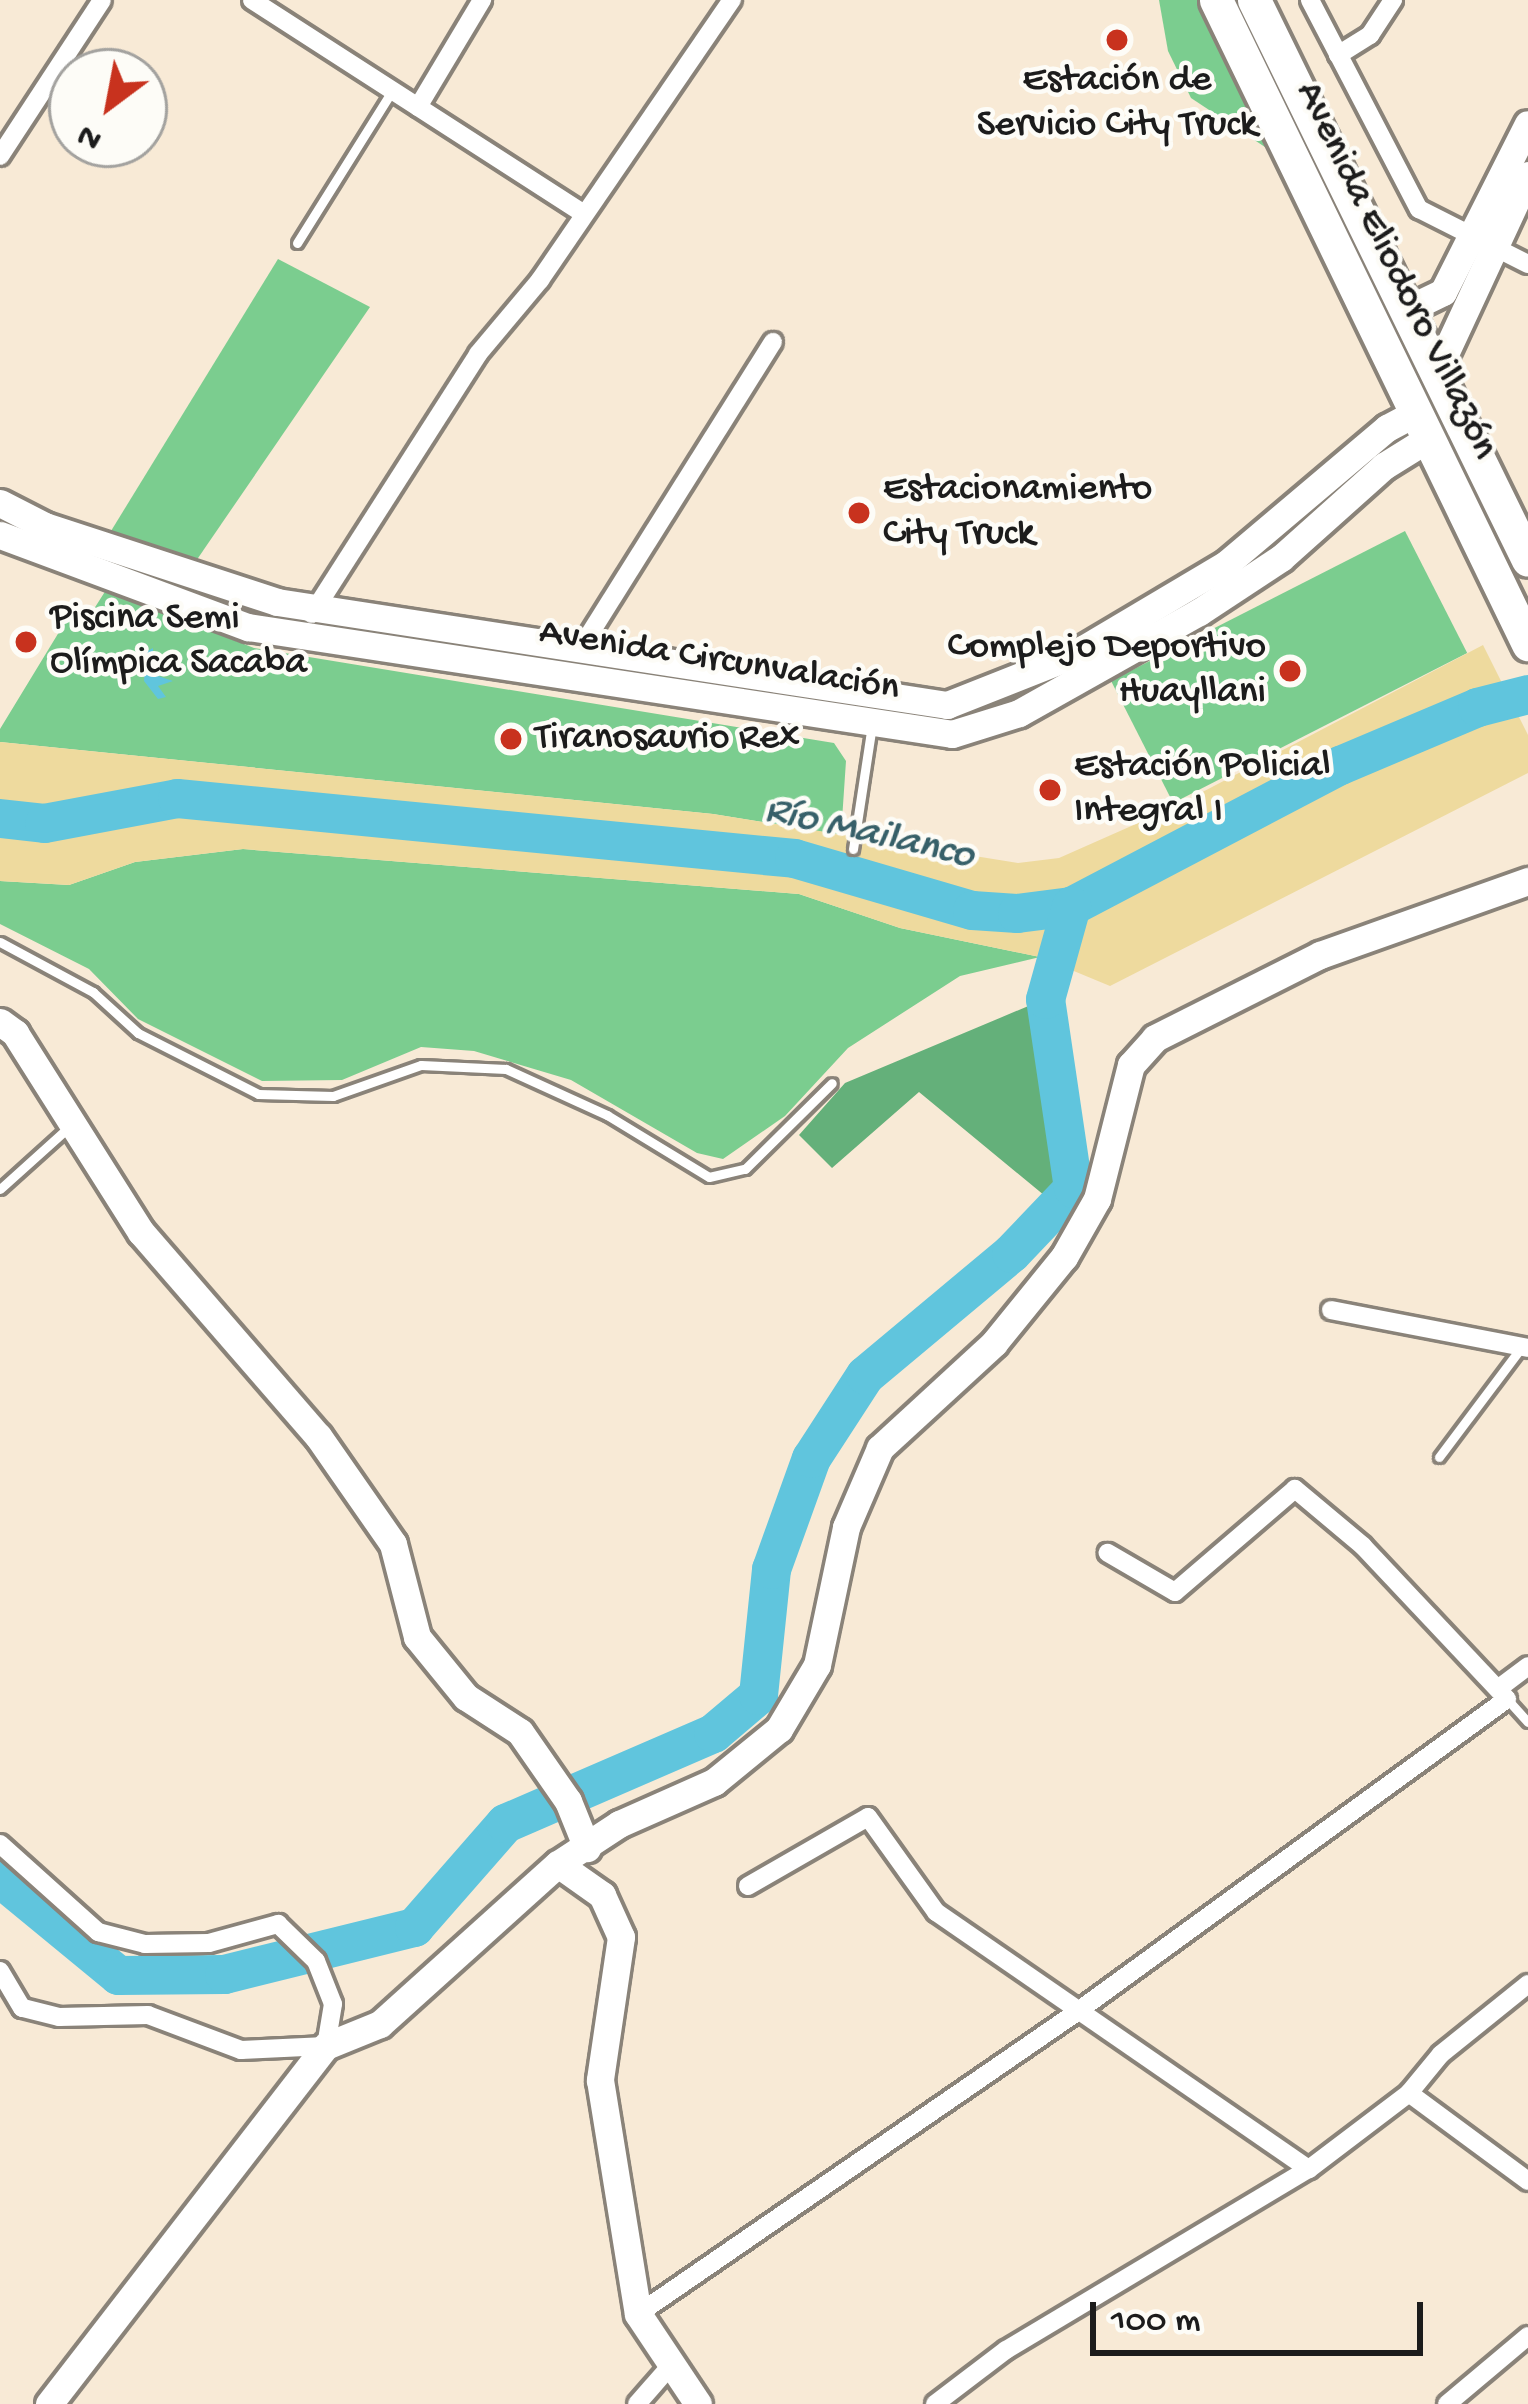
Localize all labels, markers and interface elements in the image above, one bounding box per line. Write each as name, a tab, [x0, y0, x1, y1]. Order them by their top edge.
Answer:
marker: Estación de Servicio City Truck	[1104, 27, 1130, 53]
north arrow	[48, 48, 168, 168]
place label: Estación de Servicio City Truck	[977, 59, 1257, 150]
street label: Avenida Eliodoro Villazón	[1283, 75, 1507, 467]
text: N	[71, 114, 110, 158]
place label: Estacionamiento City Truck	[883, 468, 1152, 559]
marker: Estacionamiento City Truck	[846, 500, 872, 526]
place label: Piscina Semi Olímpica Sacaba	[50, 597, 307, 688]
street label: Avenida Circunvalación	[536, 610, 902, 714]
place label: Complejo Deportivo Huayllani	[948, 626, 1266, 717]
marker: Piscina Semi Olímpica Sacaba	[13, 629, 39, 655]
marker: Complejo Deportivo Huayllani	[1277, 658, 1303, 684]
place label: Tiranosaurio Rex	[535, 716, 800, 762]
marker: Tiranosaurio Rex	[498, 726, 524, 752]
place label: Estación Policial Integral I	[1074, 745, 1331, 836]
marker: Estación Policial Integral I	[1037, 777, 1063, 803]
water label: Río Mailanco	[760, 786, 978, 884]
scale bar	[1096, 2278, 1429, 2352]
text: 100 m	[1111, 2301, 1201, 2344]

